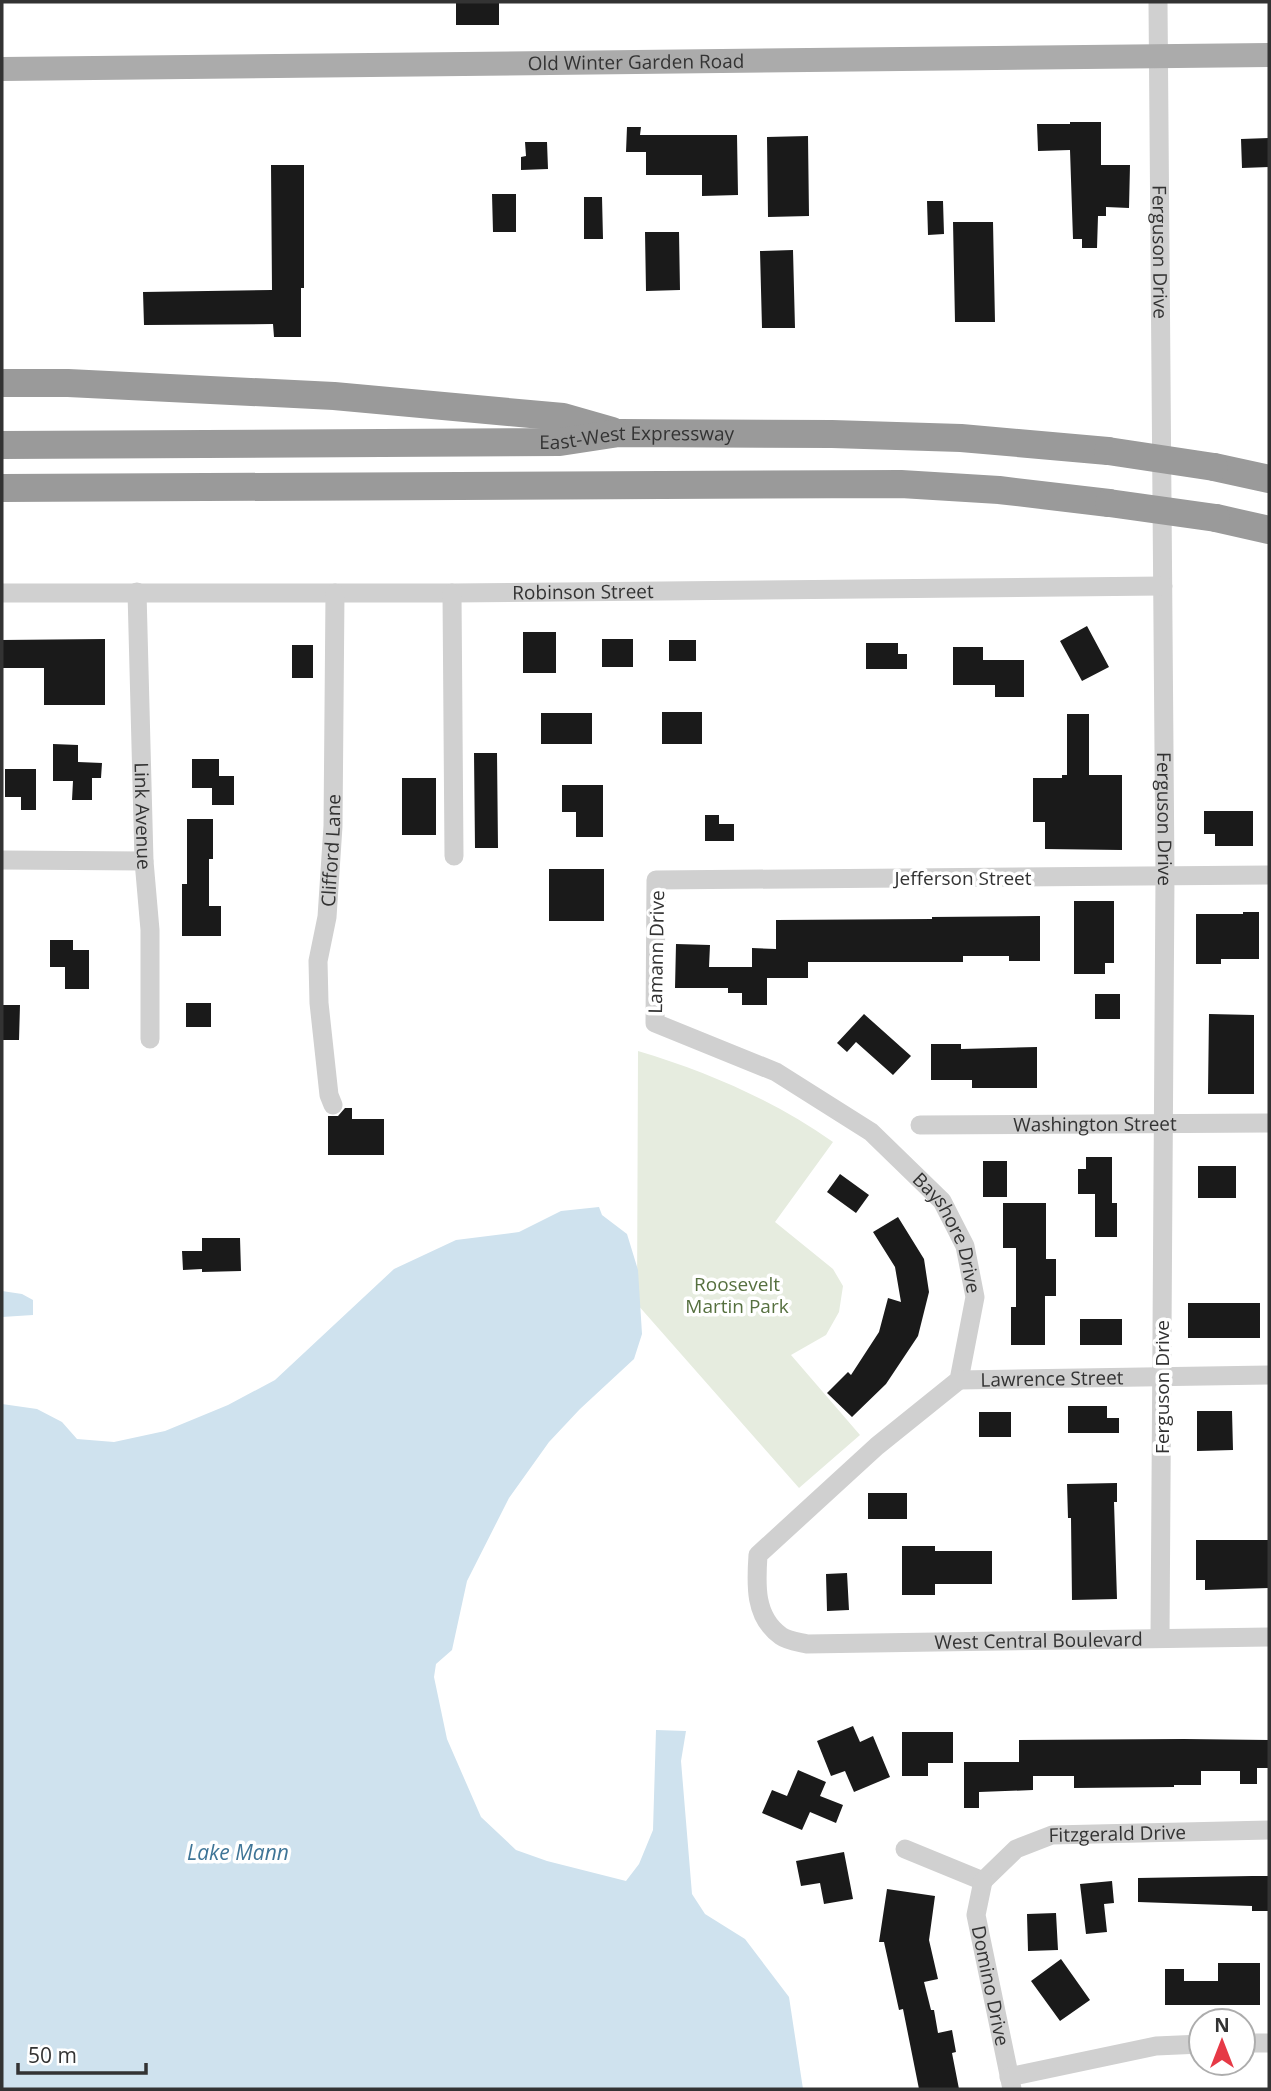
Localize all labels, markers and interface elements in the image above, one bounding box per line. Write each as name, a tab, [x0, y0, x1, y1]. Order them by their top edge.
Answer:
street label: Old Winter Garden Road	[527, 48, 744, 76]
street label: Ferguson Drive	[1146, 185, 1174, 319]
street label: East-West Expressway	[539, 420, 735, 455]
street label: Robinson Street	[512, 578, 654, 605]
street label: Ferguson Drive	[1151, 752, 1178, 886]
street label: Link Avenue	[128, 762, 158, 871]
street label: Clifford Lane	[315, 794, 346, 908]
street label: Jefferson Street	[892, 865, 1032, 891]
street label: Lamann Drive	[642, 890, 670, 1014]
street label: Washington Street	[1013, 1111, 1177, 1137]
street label: Bayshore Drive	[907, 1166, 987, 1295]
park label: Roosevelt Martin Park	[685, 1271, 789, 1319]
street label: Ferguson Drive	[1149, 1320, 1175, 1454]
street label: Lawrence Street	[980, 1364, 1124, 1393]
street label: West Central Boulevard	[934, 1626, 1143, 1655]
street label: Fitzgerald Drive	[1048, 1819, 1186, 1848]
water label: Lake Mann	[187, 1838, 289, 1866]
street label: Domino Drive	[966, 1923, 1016, 2048]
north arrow	[1187, 2007, 1257, 2077]
text: N	[1214, 2012, 1230, 2038]
scale bar	[18, 2032, 145, 2076]
text: 50 m	[28, 2041, 77, 2069]

